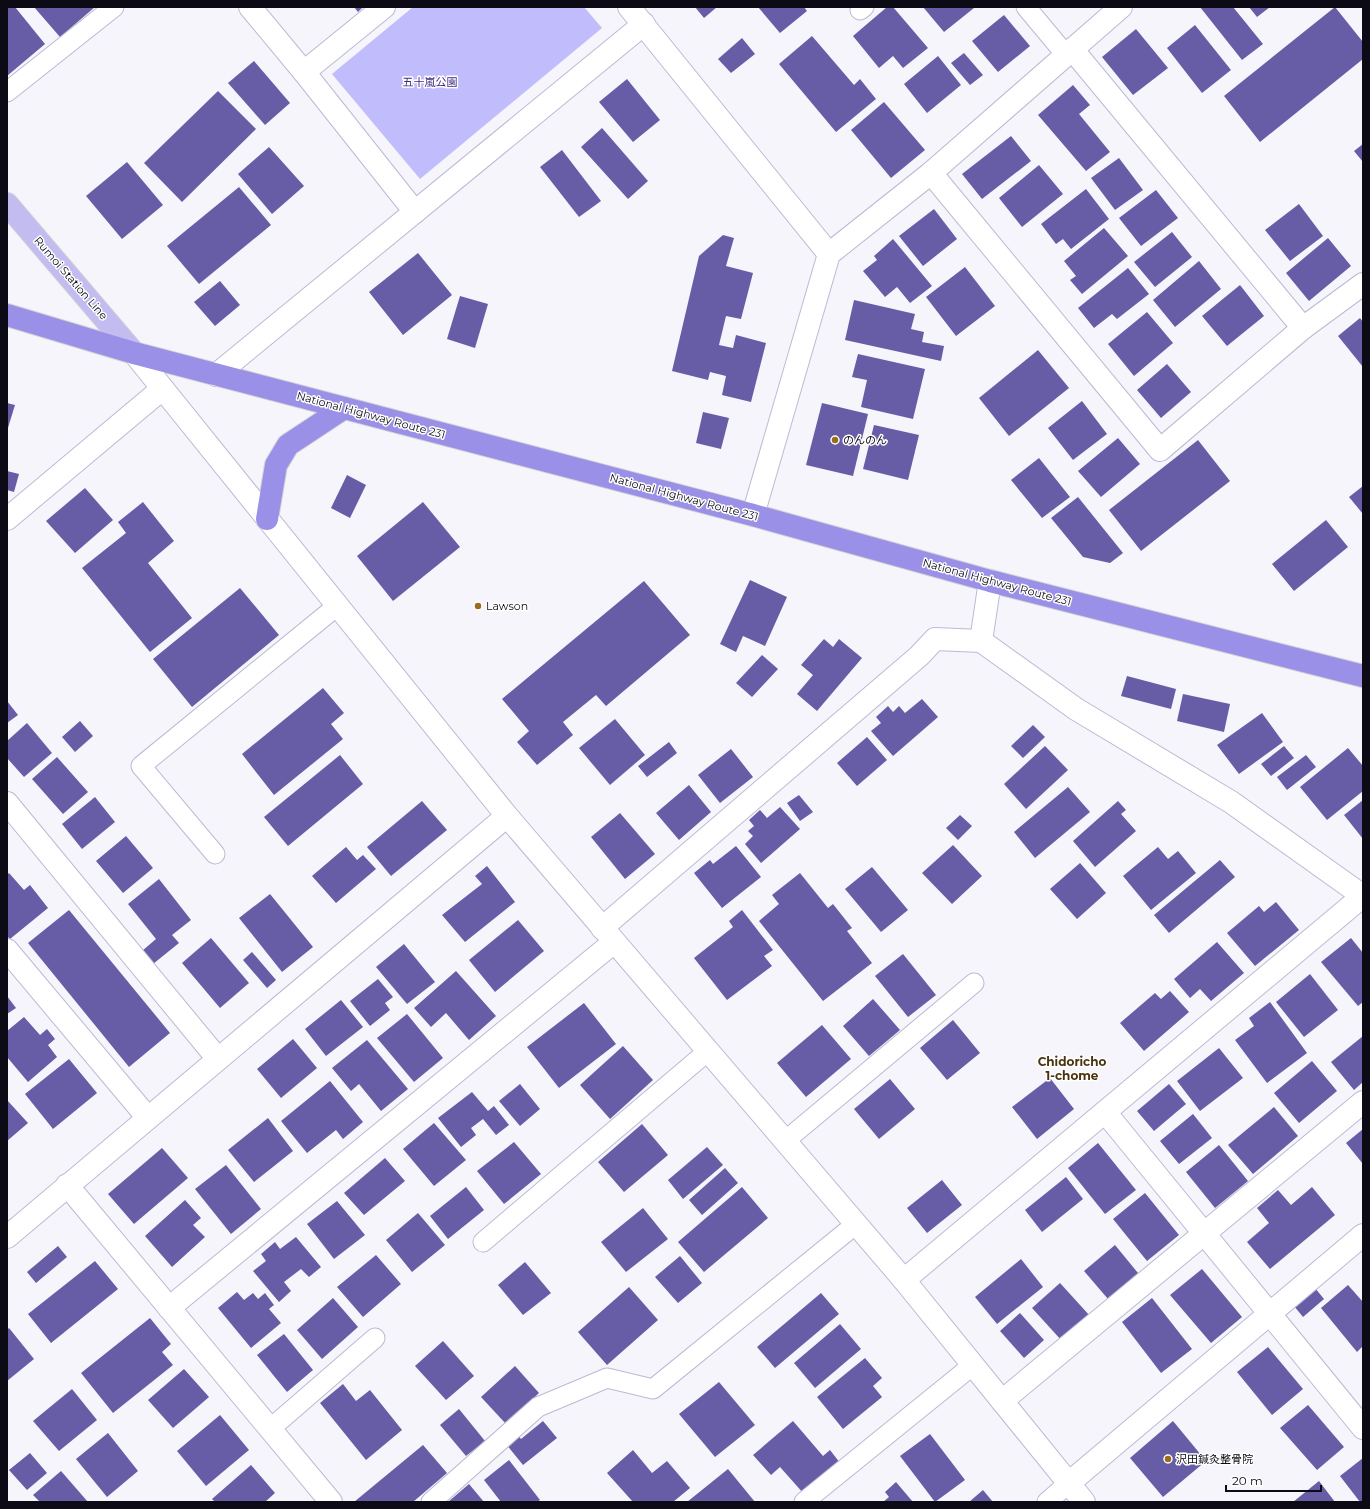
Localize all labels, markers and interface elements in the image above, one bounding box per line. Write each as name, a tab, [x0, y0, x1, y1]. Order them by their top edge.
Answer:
park label: 五十嵐公園	[403, 75, 458, 89]
street label: Rumoi Station Line	[31, 234, 111, 323]
street label: National Highway Route 231	[295, 388, 447, 442]
place label: のんのん	[843, 433, 887, 447]
marker: のんのん	[830, 435, 840, 445]
street label: National Highway Route 231	[608, 470, 760, 524]
street label: National Highway Route 231	[921, 555, 1073, 609]
place label: Lawson	[486, 599, 528, 613]
marker: Lawson	[473, 601, 483, 611]
district label: Chidoricho 1-chome	[1038, 1054, 1107, 1083]
place label: 沢田鍼灸整骨院	[1176, 1452, 1253, 1466]
marker: 沢田鍼灸整骨院	[1163, 1454, 1173, 1464]
scale bar	[1226, 1467, 1321, 1493]
text: 20 m	[1232, 1473, 1263, 1488]

